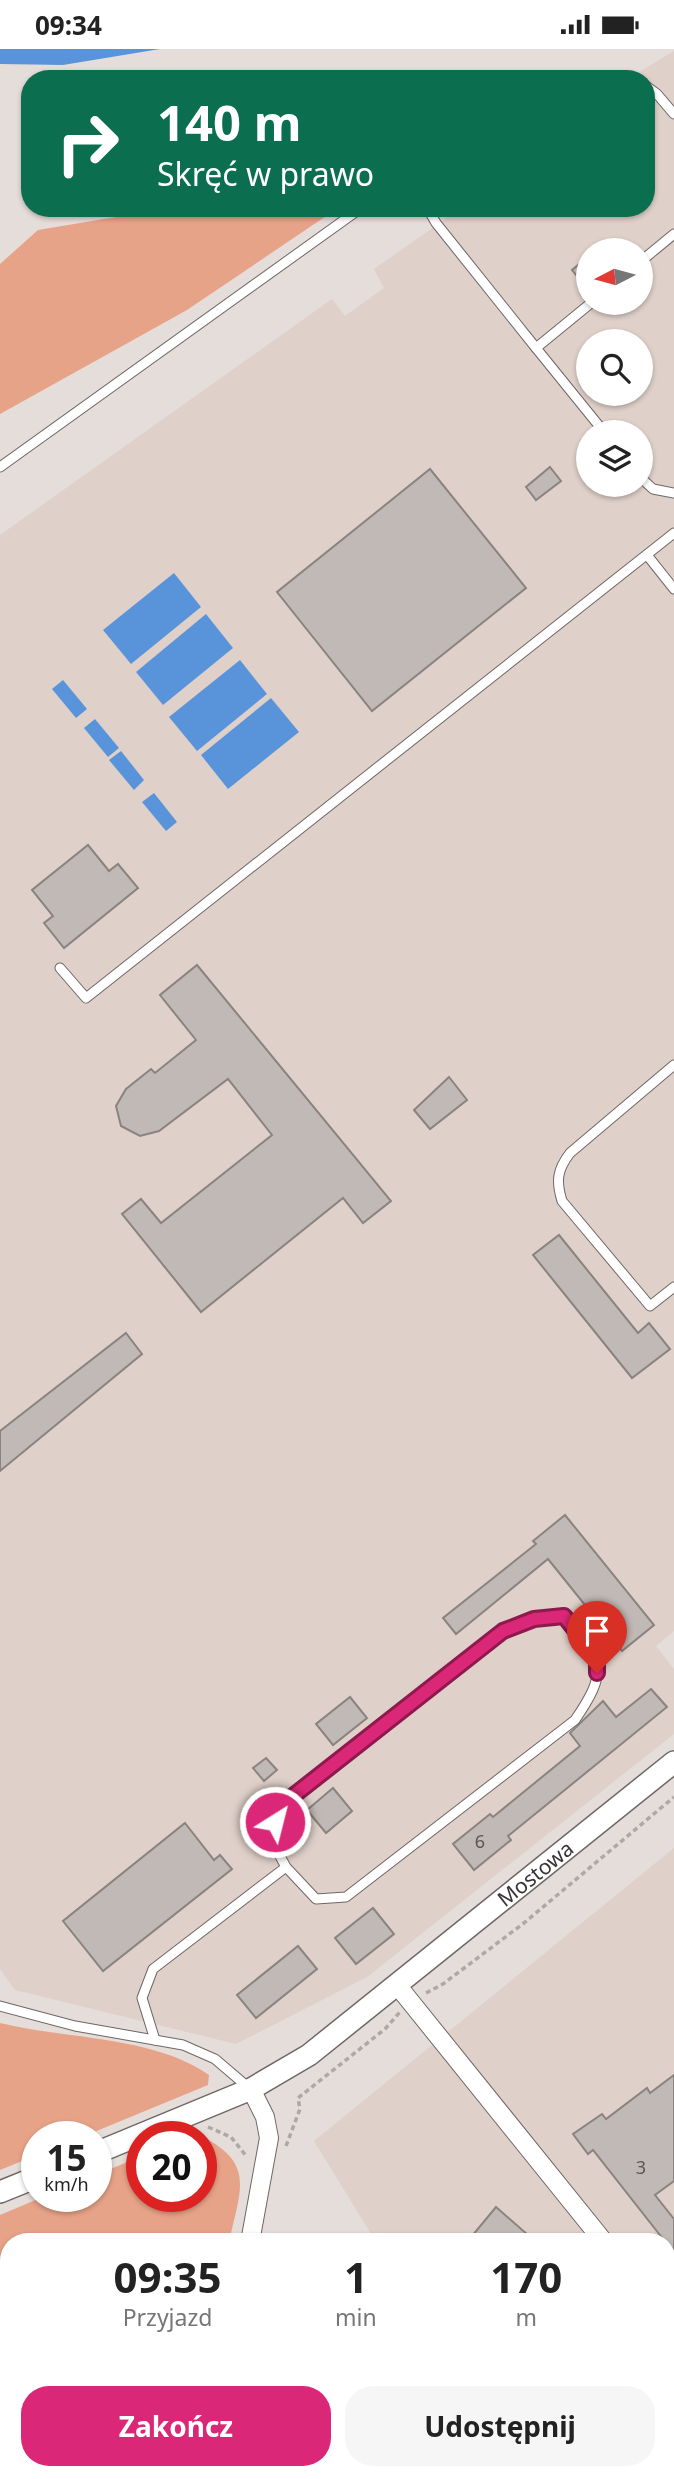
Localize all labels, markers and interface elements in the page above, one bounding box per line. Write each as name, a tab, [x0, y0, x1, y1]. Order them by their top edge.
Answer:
text: 09:34	[35, 7, 102, 43]
text: 140 m	[157, 89, 302, 155]
icon: right	[42, 98, 133, 189]
text: Skręć w prawo	[157, 152, 374, 195]
north arrow	[576, 238, 653, 315]
map controls	[576, 238, 653, 497]
button: search	[576, 329, 653, 406]
button: layers	[576, 420, 653, 497]
pin	[567, 1601, 627, 1673]
icon: arrive	[578, 1612, 616, 1650]
position arrow	[238, 1785, 312, 1859]
house number: 6	[475, 1829, 485, 1853]
street label: Mostowa	[491, 1834, 579, 1913]
speed limit sign: 20	[126, 2121, 217, 2212]
text: 15	[46, 2134, 87, 2181]
house number: 3	[636, 2155, 646, 2179]
text: km/h	[44, 2172, 89, 2196]
text: 09:35	[114, 2248, 221, 2305]
text: 1	[344, 2248, 368, 2305]
text: 170	[490, 2248, 562, 2305]
text: Przyjazd	[123, 2301, 212, 2333]
text: min	[335, 2301, 377, 2333]
text: m	[516, 2301, 537, 2333]
button: Zakończ	[21, 2386, 331, 2466]
button: Udostępnij	[345, 2386, 655, 2466]

